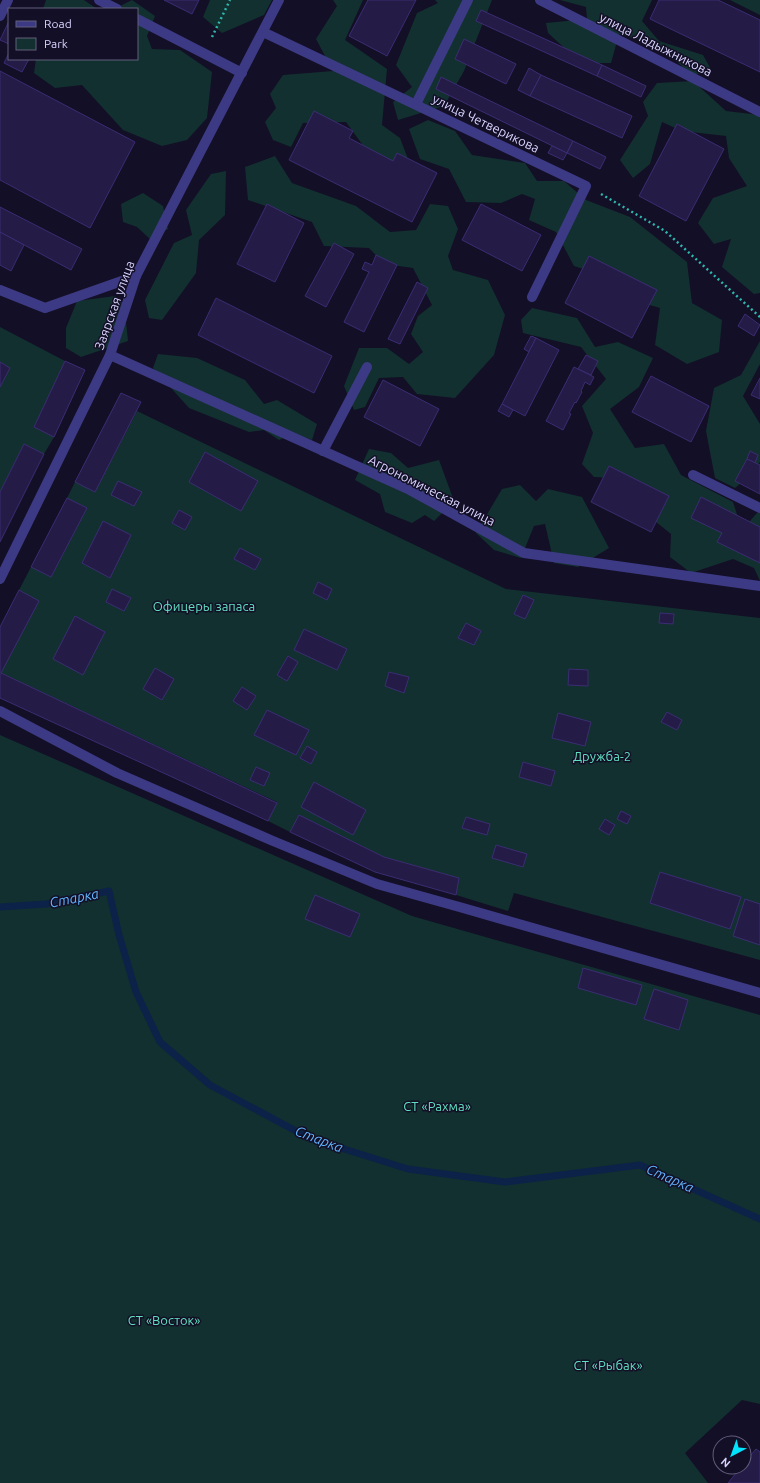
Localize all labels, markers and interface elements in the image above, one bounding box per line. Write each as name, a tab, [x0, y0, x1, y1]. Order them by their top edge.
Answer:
legend	[8, 8, 138, 60]
street label: улица Ладыжникова	[597, 10, 715, 78]
text: Road	[44, 17, 72, 30]
text: Park	[44, 37, 68, 50]
street label: улица Четверикова	[430, 91, 542, 155]
street label: Заярская улица	[91, 259, 137, 351]
street label: Агрономическая улица	[366, 452, 498, 528]
park label: Офицеры запаса	[153, 599, 255, 613]
park label: Дружба-2	[573, 749, 631, 763]
water label: Старка	[48, 885, 100, 911]
park label: СТ «Рахма»	[403, 1099, 471, 1113]
water label: Старка	[293, 1123, 346, 1156]
water label: Старка	[644, 1161, 696, 1196]
park label: СТ «Восток»	[128, 1313, 200, 1327]
park label: СТ «Рыбак»	[574, 1358, 643, 1372]
north arrow	[712, 1435, 752, 1475]
text: N	[718, 1455, 732, 1470]

